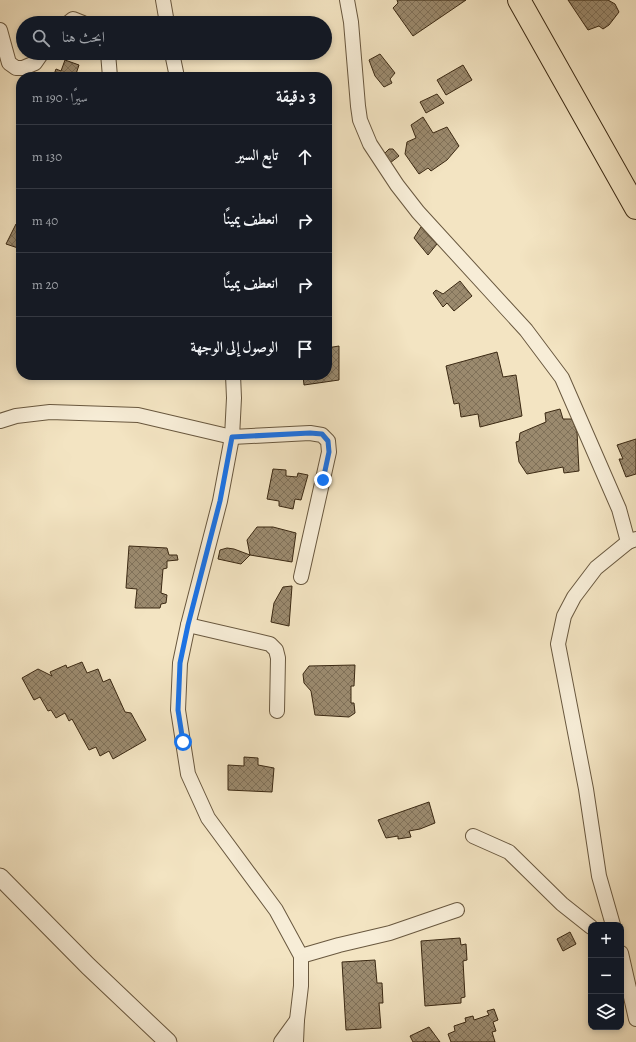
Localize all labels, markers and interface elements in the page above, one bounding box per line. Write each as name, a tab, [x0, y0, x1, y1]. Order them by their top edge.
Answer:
search box	[16, 16, 332, 60]
icon: search	[30, 27, 52, 49]
text: ابحث هنا	[62, 27, 105, 47]
text: 3 دقيقة	[276, 85, 316, 108]
text: سيرًا · 190 m	[32, 89, 88, 106]
text: تابع السير	[236, 145, 278, 165]
icon: ahead	[294, 146, 316, 168]
text: 130 m	[32, 148, 62, 165]
text: انعطف يمينًا	[223, 209, 278, 229]
icon: right	[294, 210, 316, 232]
text: 40 m	[32, 212, 58, 229]
text: انعطف يمينًا	[223, 273, 278, 293]
icon: right	[294, 274, 316, 296]
text: 20 m	[32, 276, 59, 293]
text: الوصول إلى الوجهة	[191, 337, 278, 357]
icon: arrive	[294, 338, 316, 360]
route end	[314, 471, 332, 489]
route start	[174, 733, 192, 751]
map controls	[588, 922, 624, 1030]
button: +	[588, 922, 624, 958]
button: −	[588, 958, 624, 994]
button: layers	[588, 994, 624, 1030]

